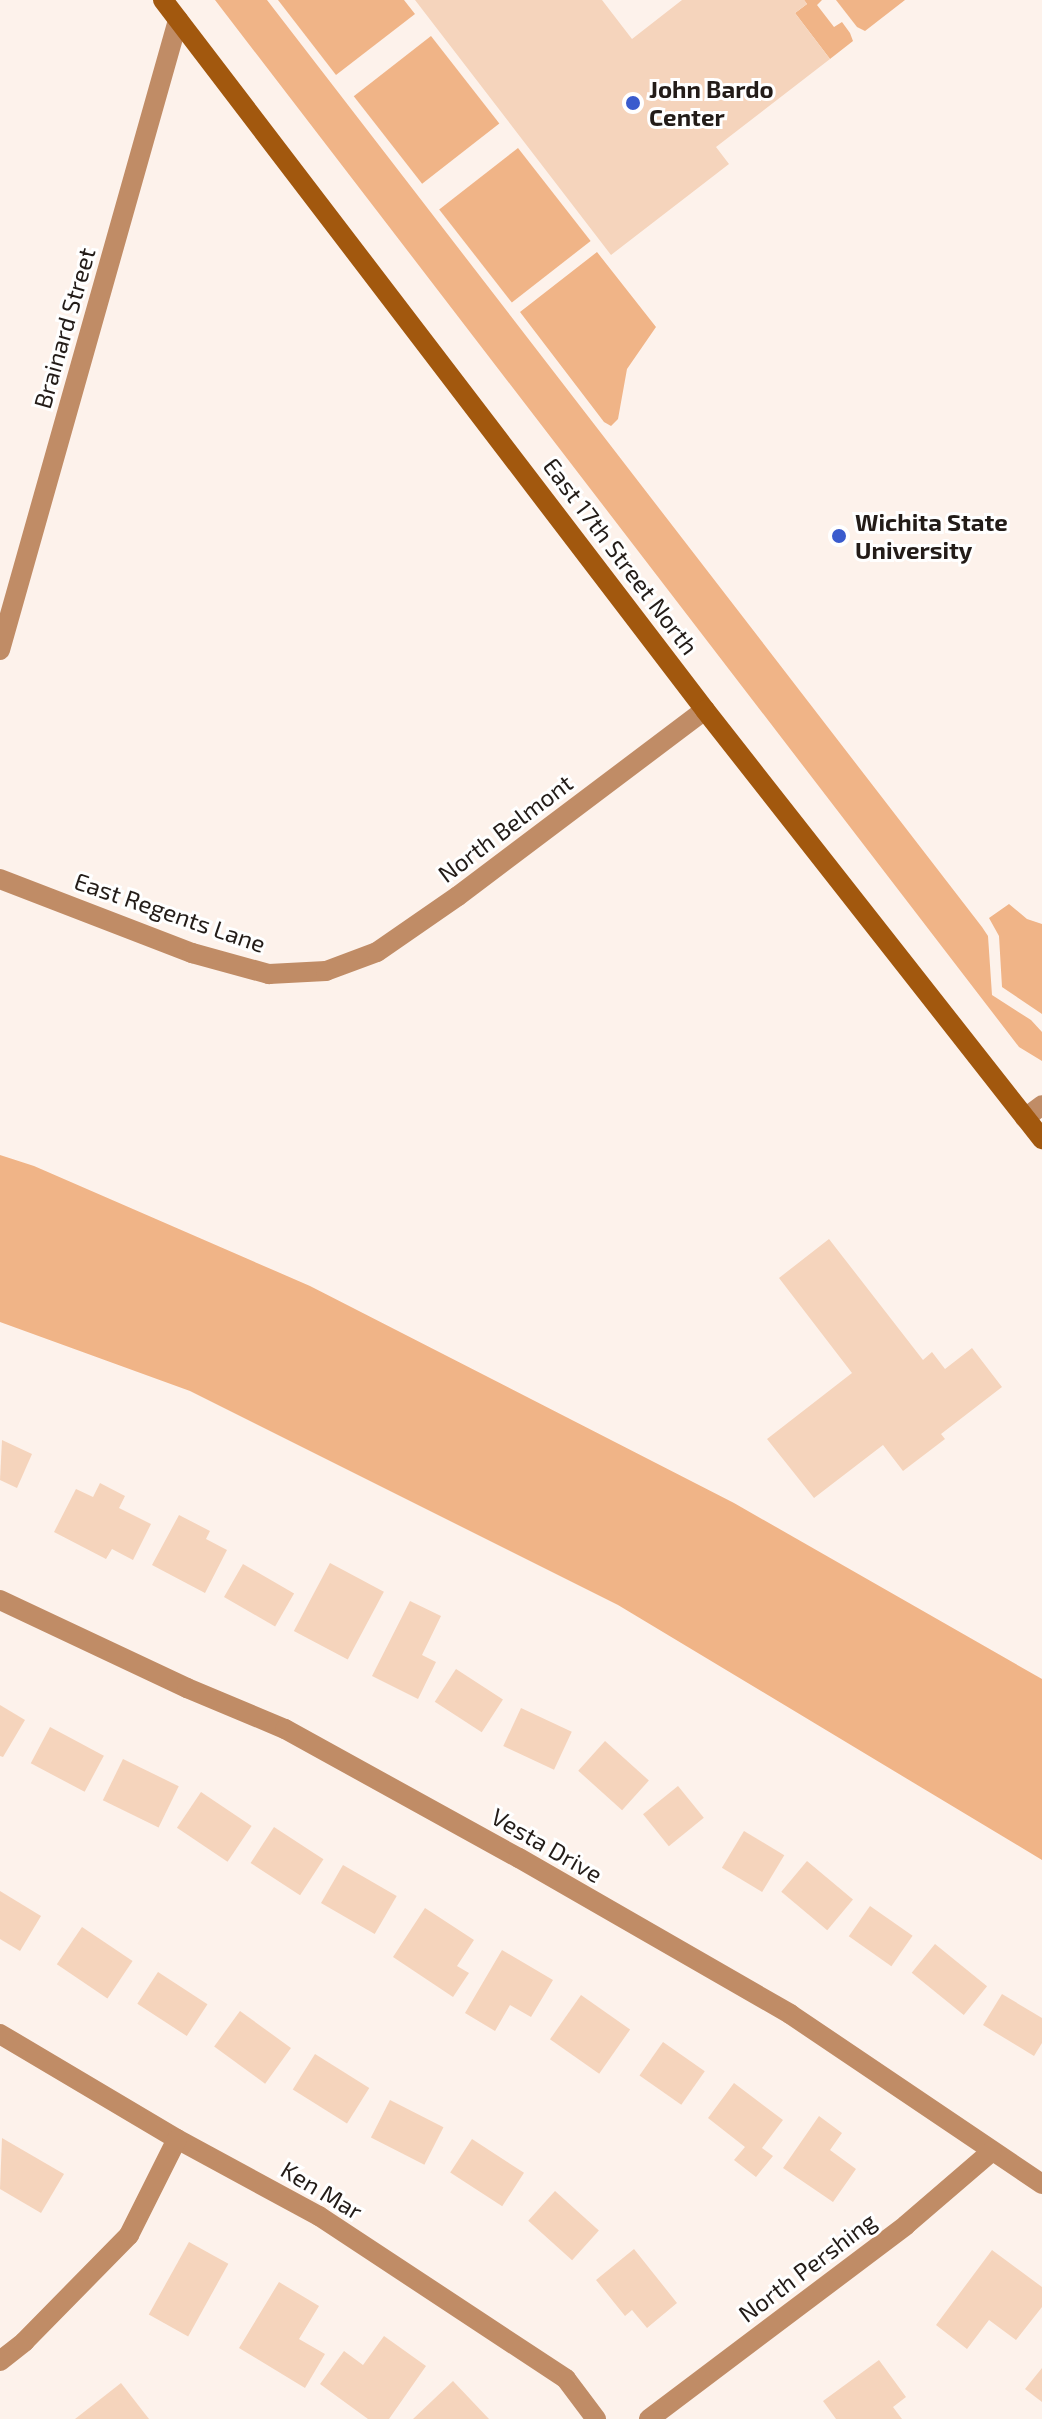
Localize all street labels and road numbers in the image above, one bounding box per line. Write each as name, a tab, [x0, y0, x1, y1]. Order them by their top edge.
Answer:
street label: Brainard Street	[27, 244, 101, 412]
street label: East 17th Street North	[538, 452, 704, 660]
street label: North Belmont	[432, 768, 578, 888]
street label: East Regents Lane	[71, 866, 269, 958]
street label: Vesta Drive	[486, 1802, 608, 1888]
street label: Ken Mar	[276, 2155, 368, 2225]
street label: North Pershing	[733, 2206, 881, 2328]

